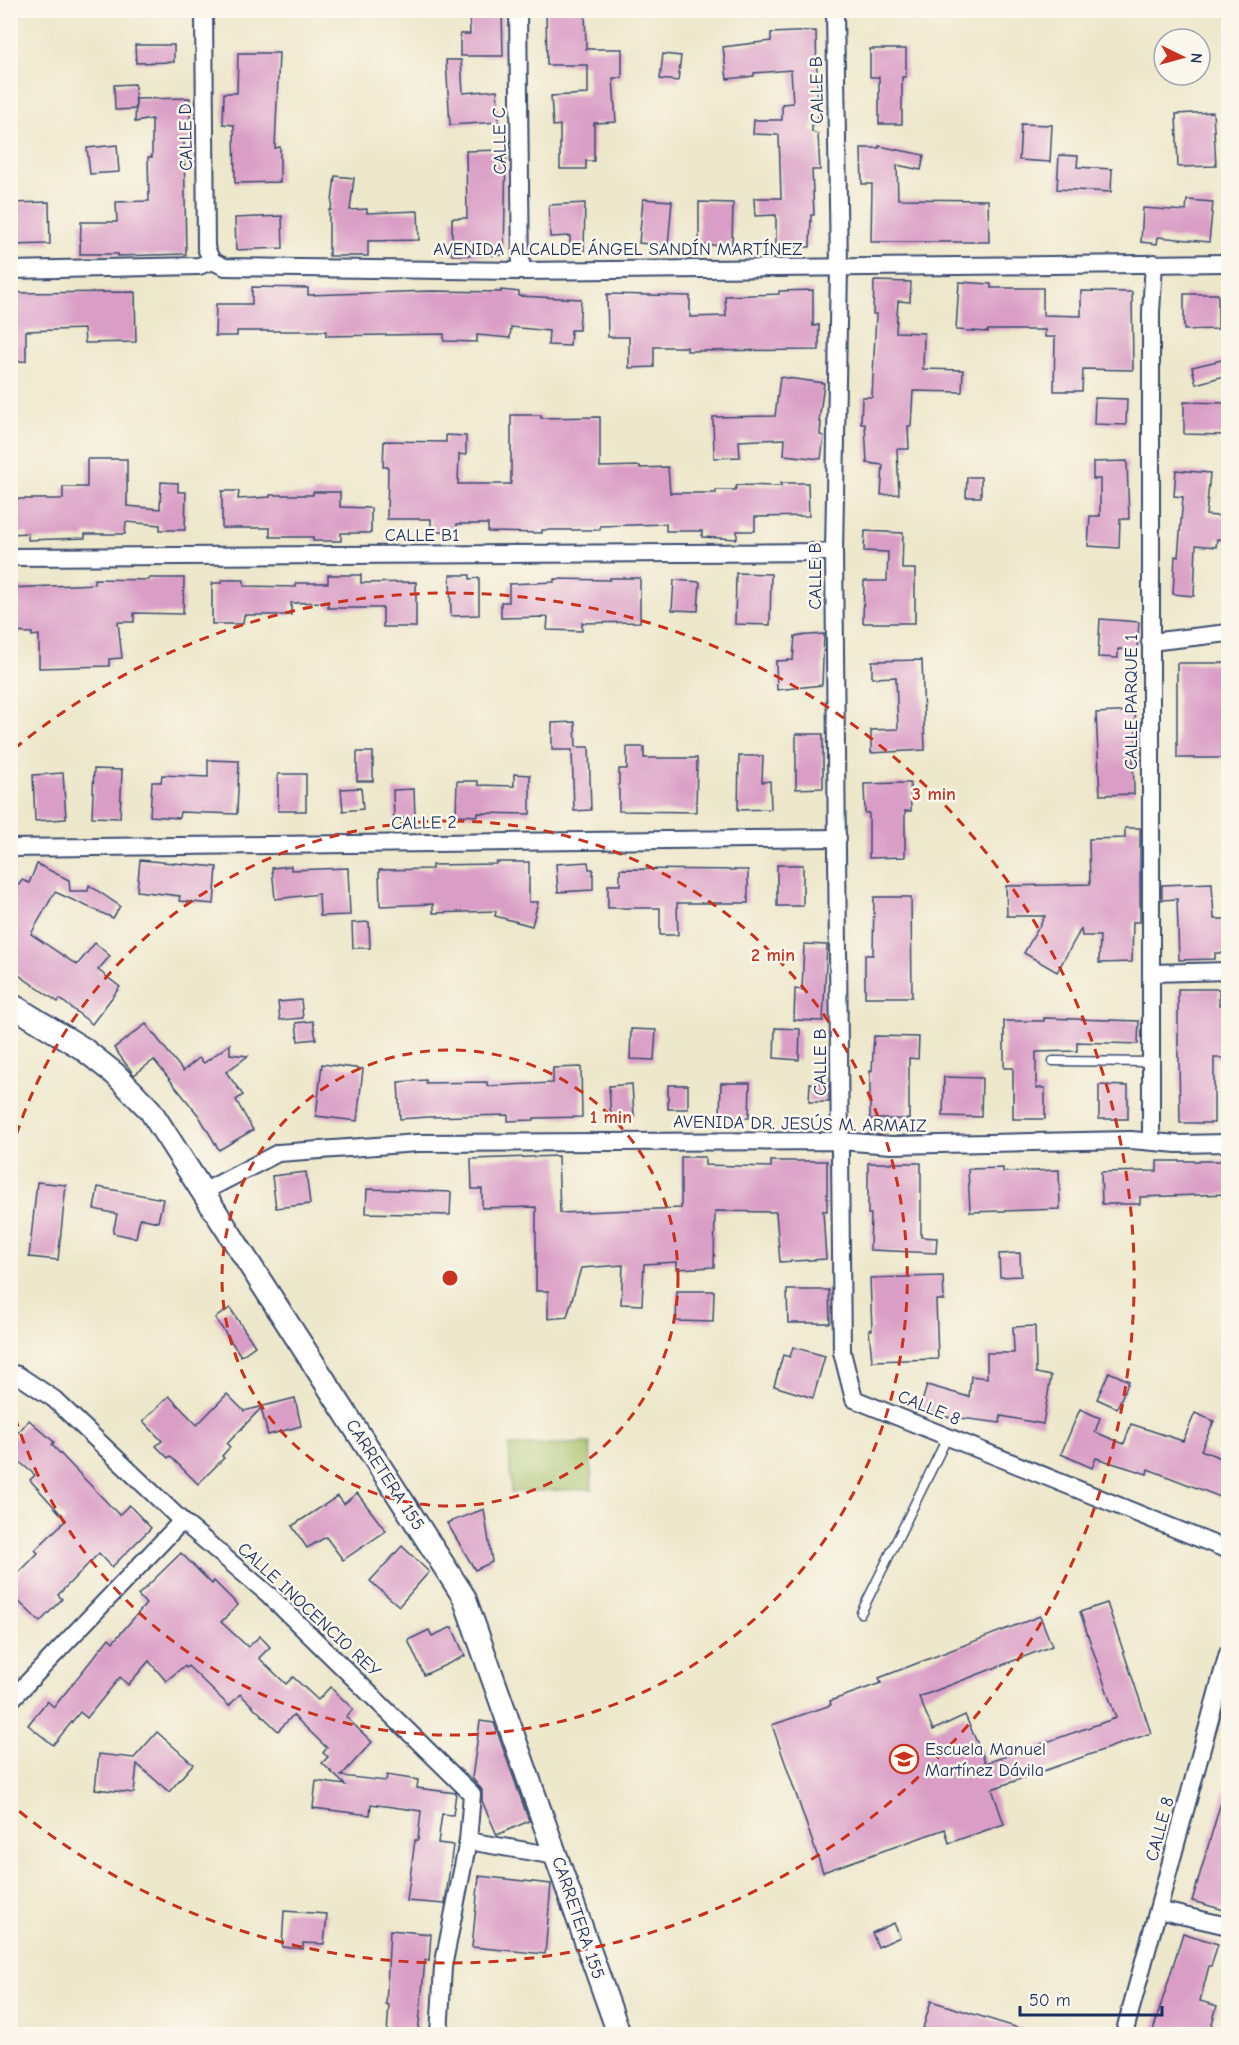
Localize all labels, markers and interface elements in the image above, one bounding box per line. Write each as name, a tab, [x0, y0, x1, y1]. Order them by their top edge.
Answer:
north arrow	[1152, 27, 1212, 87]
text: N	[1187, 52, 1205, 64]
street label: CALLE B	[806, 56, 828, 124]
street label: CALLE D	[175, 103, 197, 171]
street label: CALLE C	[489, 107, 511, 175]
street label: AVENIDA ALCALDE ÁNGEL SANDÍN MARTÍNEZ	[433, 238, 803, 260]
street label: CALLE B1	[385, 525, 459, 546]
street label: CALLE B	[805, 542, 826, 610]
street label: CALLE PARQUE 1	[1121, 634, 1142, 770]
text: 3 min	[912, 784, 956, 805]
street label: CALLE 2	[391, 812, 457, 834]
text: 2 min	[751, 945, 795, 966]
street label: CALLE B	[810, 1028, 831, 1096]
text: 1 min	[590, 1107, 632, 1128]
street label: AVENIDA DR. JESÚS M. ARMAIZ	[673, 1110, 927, 1137]
centre of rings	[440, 1268, 460, 1288]
street label: CALLE 8	[895, 1386, 963, 1430]
street label: CARRETERA 155	[341, 1416, 429, 1534]
street label: CALLE INOCENCIO REY	[233, 1538, 385, 1682]
place label: Escuela Manuel Martínez Dávila	[925, 1739, 1046, 1781]
school or university icon: Escuela Manuel Martínez Dávila	[888, 1743, 920, 1775]
street label: CALLE 8	[1141, 1795, 1179, 1863]
street label: CARRETERA 155	[547, 1854, 609, 1982]
scale bar	[1020, 1979, 1162, 2017]
text: 50 m	[1029, 1990, 1071, 2011]

